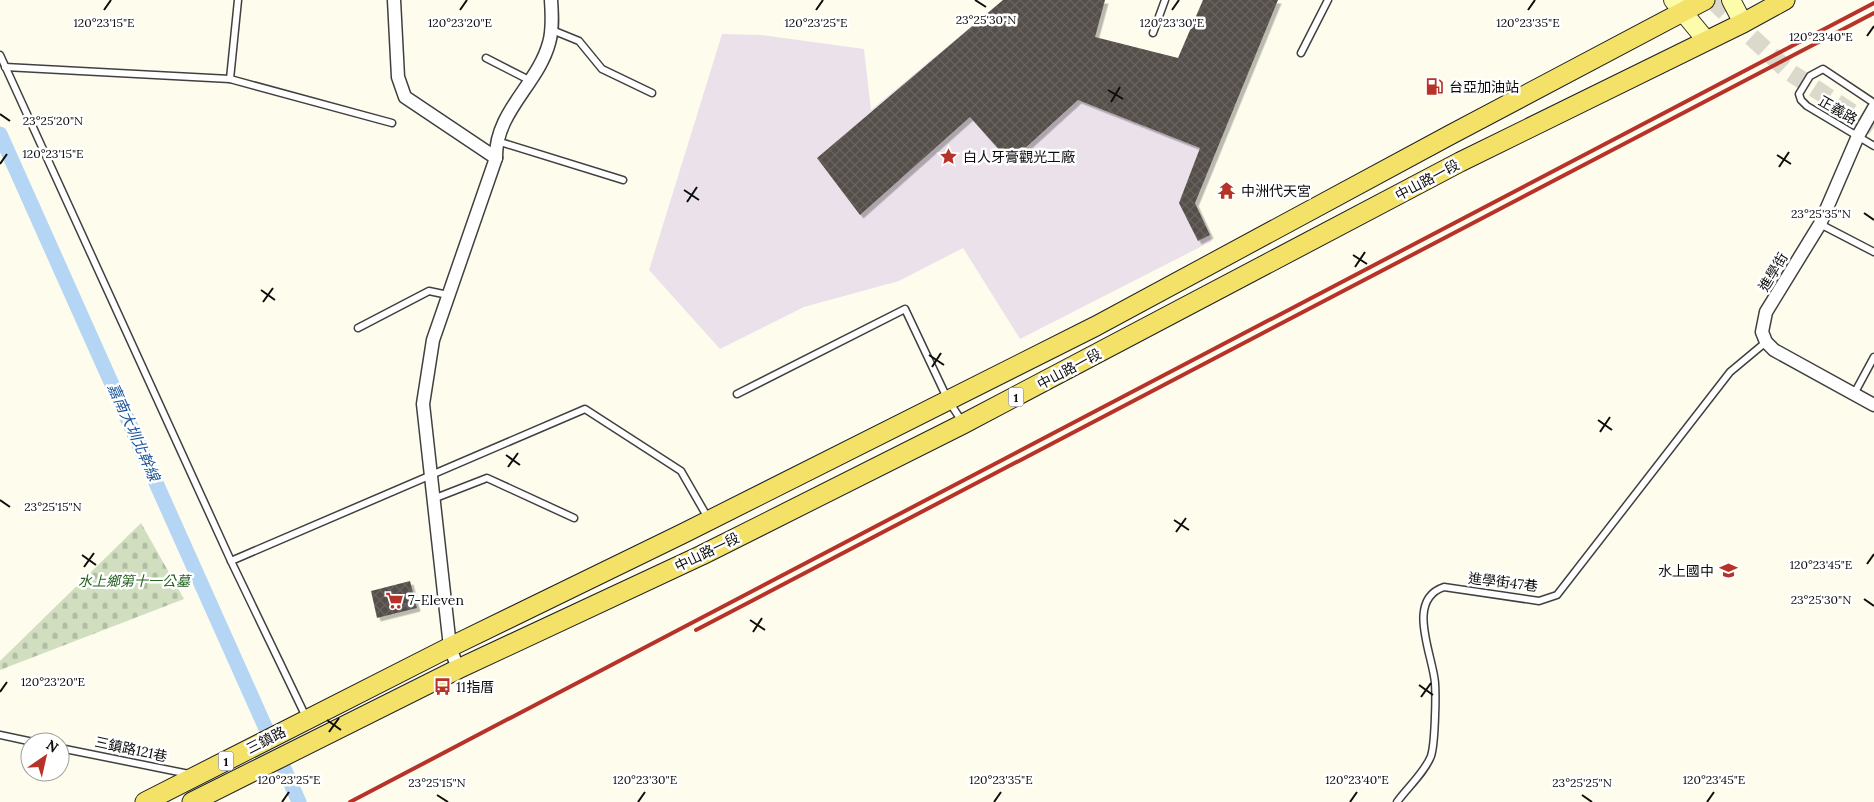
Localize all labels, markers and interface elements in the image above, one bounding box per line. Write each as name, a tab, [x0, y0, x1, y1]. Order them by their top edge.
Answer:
text: 23°25'30"N	[956, 12, 1016, 27]
text: 120°23'15"E	[73, 15, 135, 30]
text: 120°23'20"E	[428, 15, 492, 30]
text: 120°23'25"E	[784, 15, 848, 30]
text: 120°23'30"E	[1140, 15, 1204, 30]
text: 120°23'35"E	[1496, 15, 1560, 30]
text: 120°23'40"E	[1789, 29, 1853, 44]
fuel station icon: 台亞加油站	[1425, 77, 1445, 97]
place label: 台亞加油站	[1449, 78, 1519, 96]
street label: 正義路	[1815, 92, 1861, 128]
text: 23°25'20"N	[23, 113, 83, 128]
text: 120°23'15"E	[22, 146, 84, 161]
place icon: 白人牙膏觀光工廠	[939, 147, 959, 167]
place label: 白人牙膏觀光工廠	[963, 148, 1075, 166]
street label: 中山路一段	[1392, 156, 1462, 204]
temple icon: 中洲代天宮	[1217, 181, 1237, 201]
place label: 中洲代天宮	[1241, 182, 1311, 200]
text: 23°25'35"N	[1791, 206, 1851, 221]
street label: 進學街	[1754, 249, 1792, 295]
street label: 中山路一段	[1034, 345, 1104, 393]
water label: 嘉南大圳北幹線	[104, 380, 165, 486]
road number: 1	[1008, 388, 1024, 407]
text: 23°25'15"N	[24, 499, 82, 514]
street label: 中山路一段	[672, 529, 742, 575]
text: 120°23'45"E	[1790, 557, 1852, 572]
school or university icon: 水上國中	[1718, 561, 1738, 581]
place label: 水上國中	[1658, 562, 1714, 580]
street label: 進學街47巷	[1467, 569, 1539, 595]
park label: 水上鄉第十一公墓	[78, 572, 192, 590]
supermarket icon: 7-Eleven	[384, 590, 404, 610]
place label: 7-Eleven	[408, 591, 464, 609]
text: 23°25'30"N	[1791, 592, 1851, 607]
text: 120°23'20"E	[21, 674, 85, 689]
bus stop icon: 11指厝	[432, 677, 452, 697]
place label: 11指厝	[456, 678, 494, 696]
street label: 三鎮路	[243, 722, 289, 758]
north arrow	[20, 732, 70, 782]
street label: 三鎮路121巷	[93, 733, 169, 765]
text: N	[43, 736, 62, 757]
road number: 1	[218, 751, 234, 770]
text: 120°23'25"E	[257, 772, 321, 787]
text: 120°23'30"E	[613, 772, 677, 787]
text: 120°23'35"E	[969, 772, 1033, 787]
text: 120°23'40"E	[1325, 772, 1389, 787]
text: 120°23'45"E	[1683, 772, 1745, 787]
text: 23°25'15"N	[408, 775, 466, 790]
text: 23°25'25"N	[1552, 775, 1612, 790]

